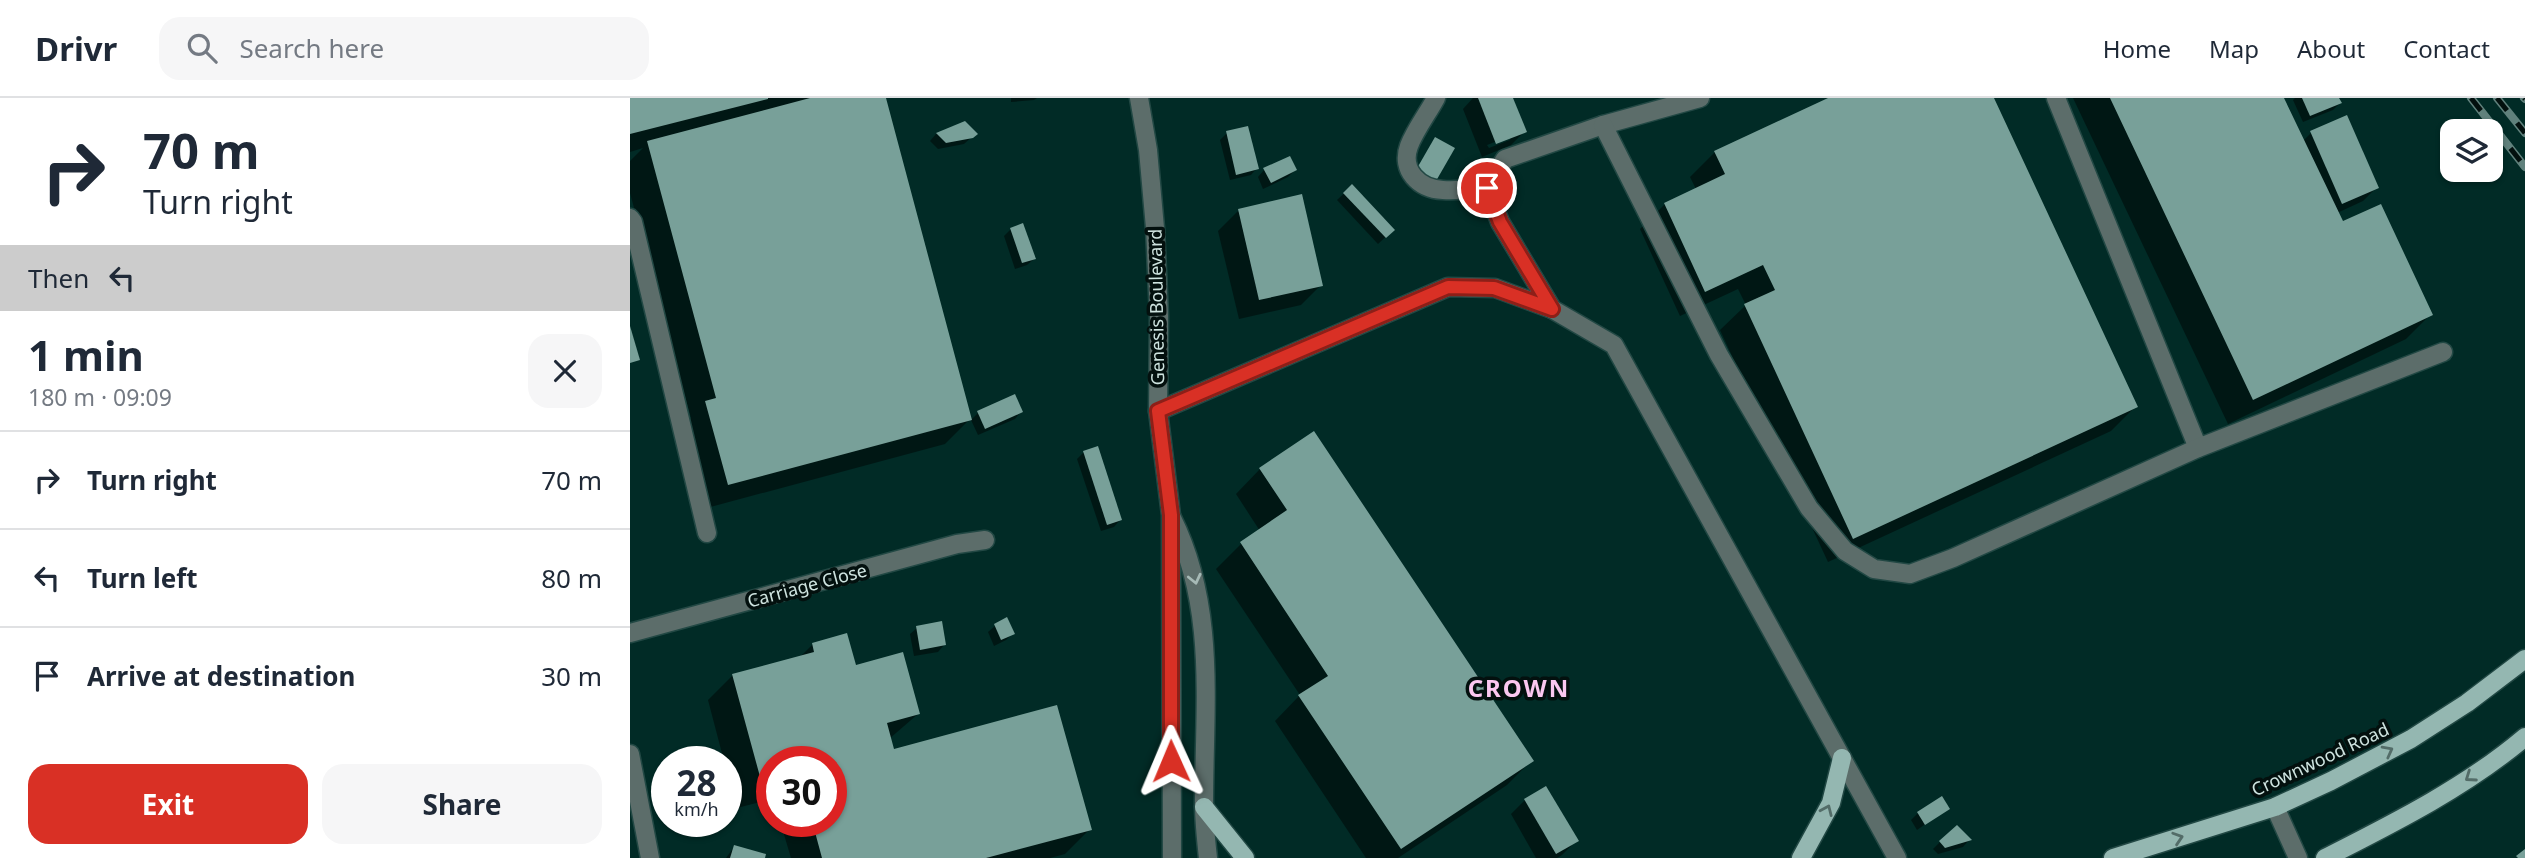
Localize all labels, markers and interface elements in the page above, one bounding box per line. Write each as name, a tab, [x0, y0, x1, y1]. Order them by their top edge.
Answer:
search box	[159, 17, 649, 80]
text: Drivr	[35, 26, 117, 71]
icon: search	[183, 29, 221, 67]
text: Search here	[239, 30, 384, 66]
text: Home	[2103, 32, 2171, 65]
text: Map	[2209, 32, 2259, 65]
text: About	[2297, 32, 2365, 65]
text: Contact	[2403, 32, 2490, 65]
text: 70 m	[143, 117, 260, 183]
map controls	[2440, 119, 2503, 182]
button: layers	[2440, 119, 2503, 182]
icon: right	[28, 126, 119, 217]
pin	[1457, 158, 1517, 218]
icon: arrive	[1468, 169, 1506, 207]
text: Turn right	[143, 180, 293, 223]
street label: Genesis Boulevard	[1143, 228, 1169, 386]
icon: left	[103, 259, 141, 297]
text: Then	[28, 260, 89, 296]
text: 1 min	[28, 326, 144, 383]
button: close	[528, 334, 602, 408]
text: 180 m · 09:09	[28, 381, 172, 413]
icon: right	[28, 461, 66, 499]
text: Turn right	[87, 462, 217, 498]
text: 70 m	[541, 462, 602, 498]
street label: Carriage Close	[745, 558, 869, 612]
icon: left	[28, 559, 66, 597]
text: Turn left	[87, 560, 198, 596]
text: 80 m	[541, 560, 602, 596]
one-way arrow	[1187, 573, 1201, 585]
icon: arrive	[28, 657, 66, 695]
text: Arrive at destination	[87, 658, 356, 694]
text: 30 m	[541, 658, 602, 694]
district label: CROWN	[1468, 671, 1570, 704]
street label: Crownwood Road	[2247, 717, 2393, 801]
position arrow	[1134, 724, 1208, 798]
speed limit sign: 30	[756, 746, 847, 837]
one-way arrow	[2381, 746, 2393, 760]
text: 28	[676, 759, 717, 806]
button: Exit	[28, 764, 308, 844]
button: Share	[322, 764, 602, 844]
one-way arrow	[2465, 769, 2478, 781]
text: km/h	[674, 797, 719, 821]
one-way arrow	[1819, 805, 1833, 817]
one-way arrow	[2171, 832, 2184, 846]

